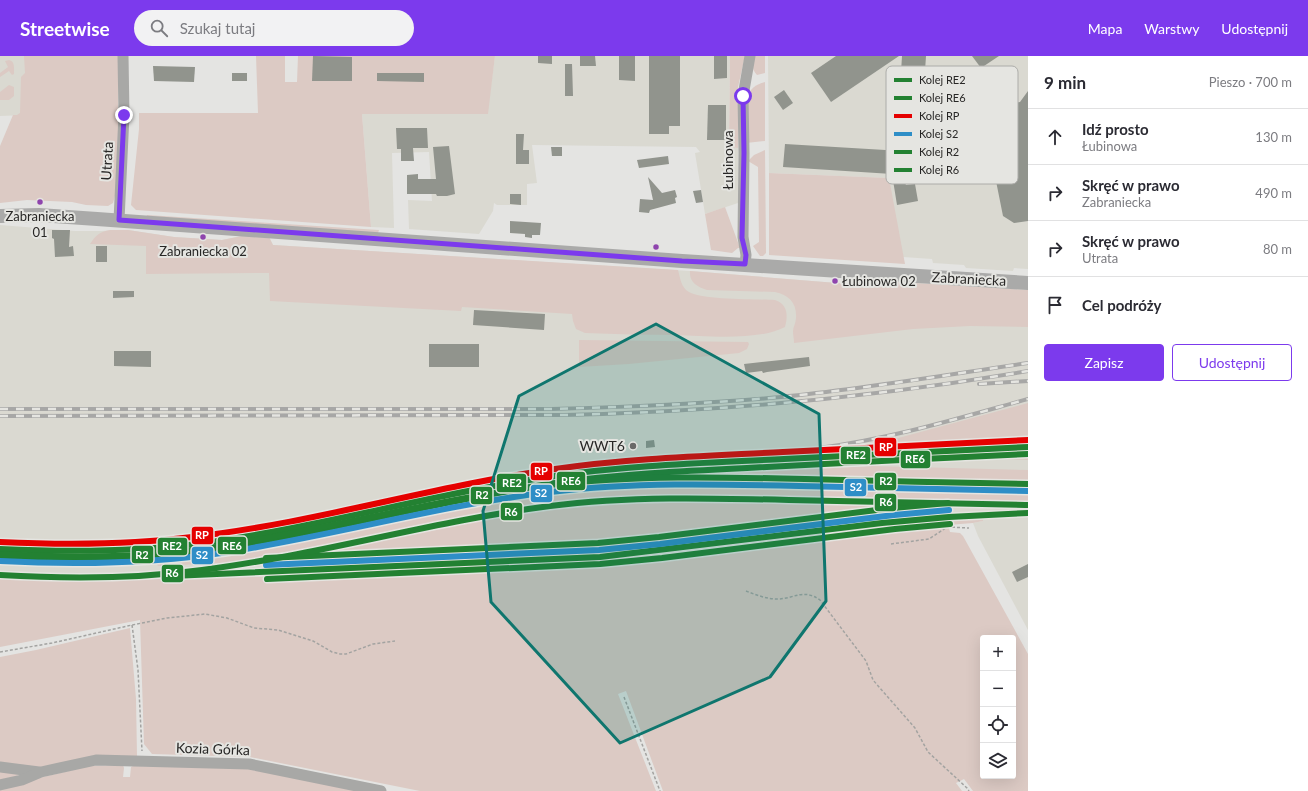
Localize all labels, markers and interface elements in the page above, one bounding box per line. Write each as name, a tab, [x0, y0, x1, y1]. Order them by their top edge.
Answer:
search box	[134, 10, 414, 46]
text: Streetwise	[20, 17, 110, 40]
icon: search	[148, 17, 170, 39]
text: Szukaj tutaj	[180, 19, 255, 37]
text: Mapa	[1088, 20, 1122, 37]
text: Warstwy	[1144, 20, 1199, 37]
text: Udostępnij	[1221, 20, 1288, 37]
legend	[886, 66, 1018, 184]
text: 9 min	[1044, 72, 1086, 93]
text: Kolej RE2	[919, 73, 966, 86]
text: Pieszo · 700 m	[1209, 74, 1292, 90]
route start	[734, 87, 752, 105]
text: Kolej RE6	[919, 91, 966, 104]
route end	[115, 106, 133, 124]
text: Kolej RP	[919, 109, 960, 122]
text: Idź prosto	[1082, 120, 1149, 138]
icon: ahead	[1044, 126, 1066, 148]
text: Kolej S2	[919, 127, 958, 140]
text: 130 m	[1255, 129, 1292, 145]
street label: Łubinowa	[719, 130, 736, 190]
text: Łubinowa	[1082, 138, 1137, 154]
street label: Utrata	[97, 141, 116, 181]
text: Kolej R2	[919, 145, 959, 158]
text: Kolej R6	[919, 163, 959, 176]
text: Skręć w prawo	[1082, 176, 1180, 194]
icon: right	[1044, 182, 1066, 204]
text: 490 m	[1255, 185, 1292, 201]
text: Zabraniecka	[1082, 194, 1151, 210]
marker: Zabraniecka 01	[35, 197, 45, 207]
place label: Zabraniecka 01	[5, 208, 75, 240]
marker: Zabraniecka 02	[198, 232, 208, 242]
text: Skręć w prawo	[1082, 232, 1180, 250]
icon: right	[1044, 238, 1066, 260]
text: 80 m	[1263, 241, 1292, 257]
unlabelled marker	[651, 242, 661, 252]
place label: Zabraniecka 02	[159, 243, 247, 259]
text: Utrata	[1082, 250, 1118, 266]
street label: Zabraniecka	[931, 268, 1007, 289]
place label: Łubinowa 02	[842, 273, 916, 289]
marker: Łubinowa 02	[830, 276, 840, 286]
icon: arrive	[1044, 294, 1066, 316]
text: Cel podróży	[1082, 296, 1161, 314]
button: Zapisz	[1044, 344, 1164, 381]
button: Udostępnij	[1172, 344, 1292, 381]
place label: WWT6	[580, 437, 625, 454]
line badge: RP	[874, 437, 897, 457]
text: RP	[879, 440, 893, 453]
marker: WWT6	[628, 441, 638, 451]
line badge: RE2	[840, 446, 871, 465]
text: RE2	[846, 448, 866, 461]
line badge: RE6	[900, 450, 931, 469]
text: RE6	[905, 452, 926, 465]
line badge: RP	[530, 462, 553, 481]
text: RP	[534, 464, 548, 477]
line badge: RE6	[556, 471, 586, 491]
line badge: R2	[874, 472, 897, 491]
line badge: RE2	[496, 473, 527, 493]
text: RE6	[561, 474, 582, 487]
text: R2	[879, 474, 893, 487]
text: RE2	[502, 476, 522, 489]
line badge: S2	[844, 478, 867, 497]
text: S2	[850, 480, 862, 493]
line badge: S2	[530, 484, 553, 503]
line badge: R2	[470, 486, 493, 505]
text: S2	[535, 486, 547, 499]
text: R2	[475, 488, 489, 501]
line badge: R6	[874, 493, 897, 512]
text: R6	[879, 495, 893, 508]
line badge: R6	[500, 502, 523, 521]
text: R6	[504, 505, 518, 518]
line badge: RP	[191, 526, 214, 545]
text: RP	[195, 528, 209, 541]
line badge: RE6	[217, 536, 247, 555]
line badge: RE2	[157, 537, 188, 556]
text: RE2	[162, 539, 182, 552]
text: RE6	[222, 539, 243, 552]
line badge: R2	[131, 545, 154, 564]
line badge: S2	[191, 546, 214, 565]
text: R2	[135, 548, 149, 561]
text: S2	[196, 548, 208, 561]
line badge: R6	[161, 564, 184, 583]
text: R6	[165, 566, 179, 579]
map controls	[980, 635, 1016, 779]
button: +	[980, 635, 1016, 671]
button: −	[980, 671, 1016, 707]
button: locate	[980, 707, 1016, 743]
street label: Kozia Górka	[176, 739, 250, 758]
button: layers	[980, 743, 1016, 779]

